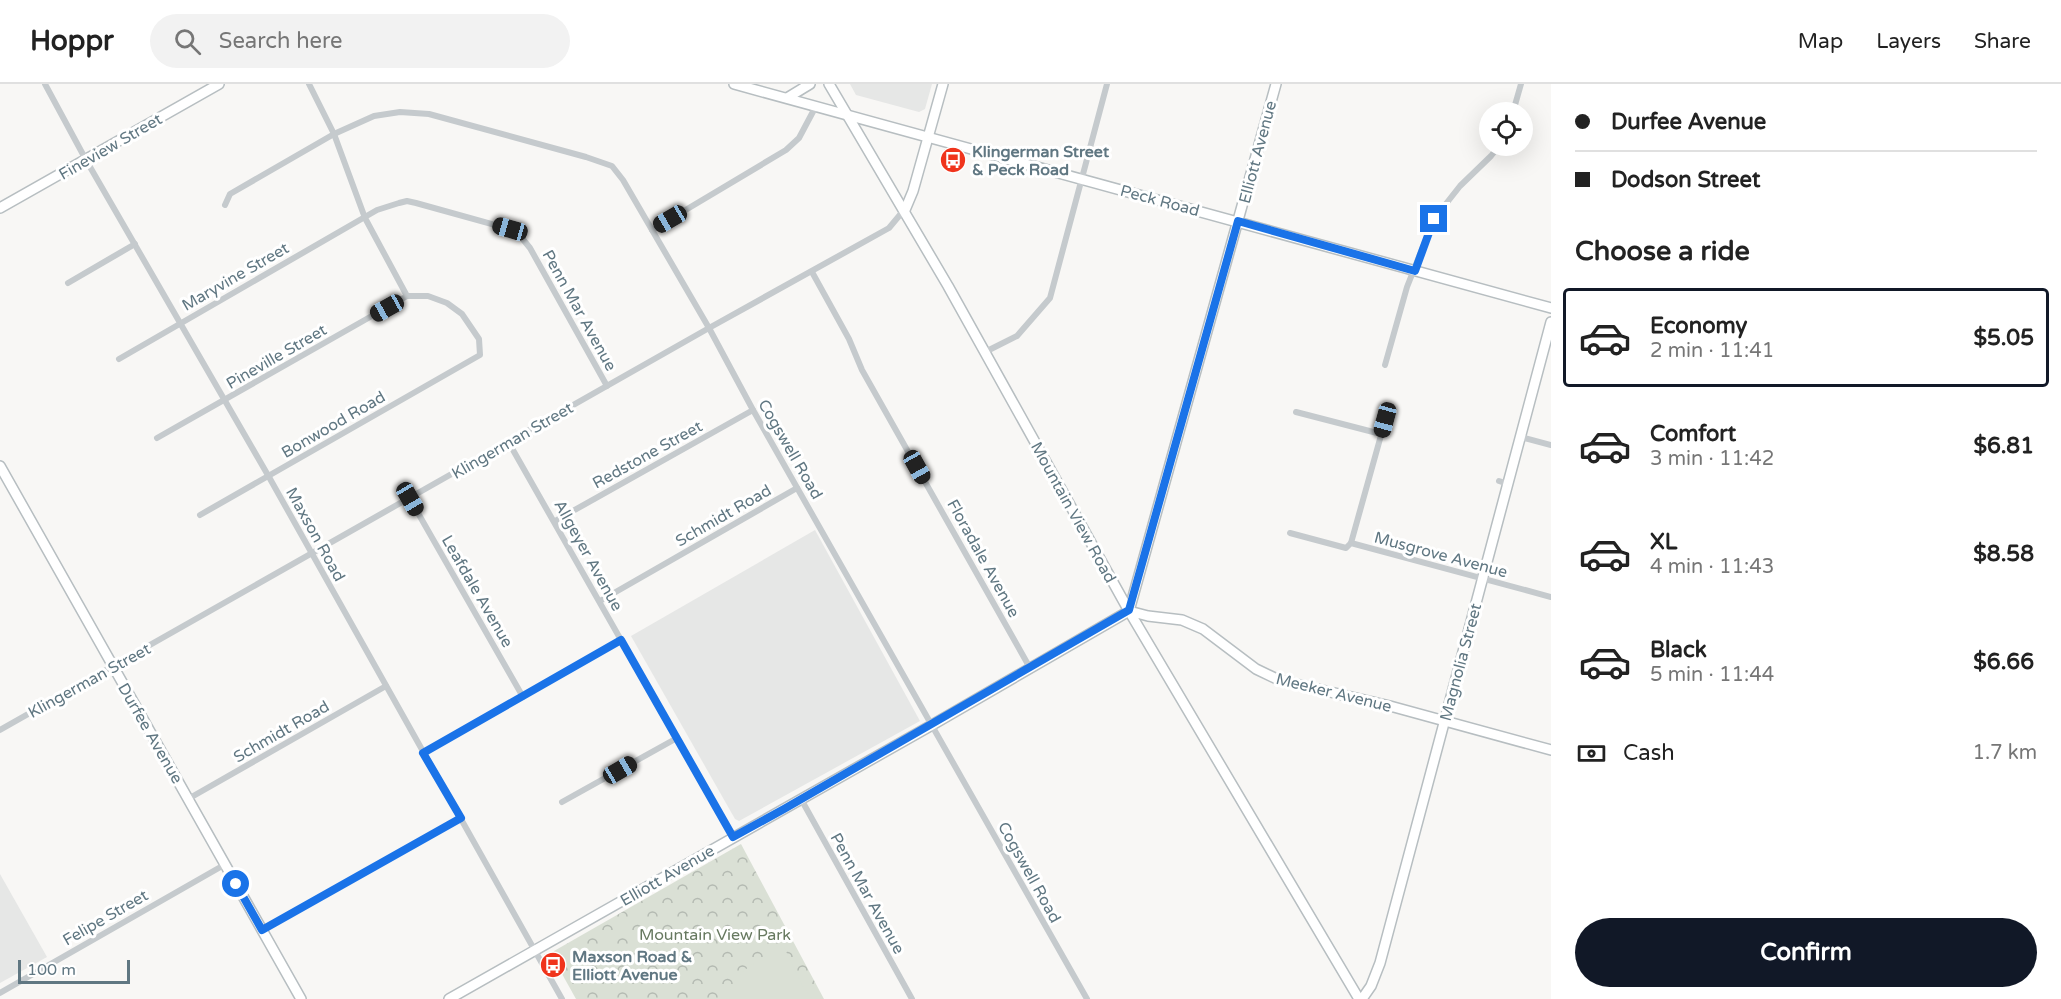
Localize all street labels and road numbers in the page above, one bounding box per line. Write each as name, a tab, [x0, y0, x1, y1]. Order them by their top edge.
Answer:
street label: Elliott Avenue	[1235, 99, 1281, 206]
street label: Fineview Street	[55, 109, 166, 185]
street label: Peck Road	[1118, 181, 1202, 221]
street label: Maryvine Street	[178, 238, 293, 316]
street label: Penn Mar Avenue	[538, 246, 621, 374]
street label: Pineville Street	[223, 320, 330, 394]
street label: Bonwood Road	[278, 387, 389, 463]
street label: Cogswell Road	[753, 396, 827, 503]
street label: Klingerman Street	[448, 398, 577, 484]
street label: Redstone Street	[589, 416, 706, 493]
street label: Mountain View Road	[1026, 438, 1120, 587]
street label: Schmidt Road	[672, 480, 775, 551]
street label: Maxson Road	[281, 484, 349, 585]
street label: Allgeyer Avenue	[549, 496, 627, 615]
street label: Floradale Avenue	[942, 496, 1024, 621]
street label: Musgrove Avenue	[1372, 528, 1510, 582]
street label: Leafdale Avenue	[437, 532, 517, 651]
street label: Magnolia Street	[1436, 601, 1486, 723]
street label: Klingerman Street	[25, 639, 154, 723]
street label: Meeker Avenue	[1274, 669, 1394, 717]
street label: Durfee Avenue	[113, 680, 187, 787]
street label: Schmidt Road	[230, 696, 333, 767]
street label: Cogswell Road	[993, 819, 1065, 926]
street label: Penn Mar Avenue	[826, 829, 909, 957]
street label: Elliott Avenue	[617, 841, 718, 911]
street label: Felipe Street	[59, 885, 152, 950]

